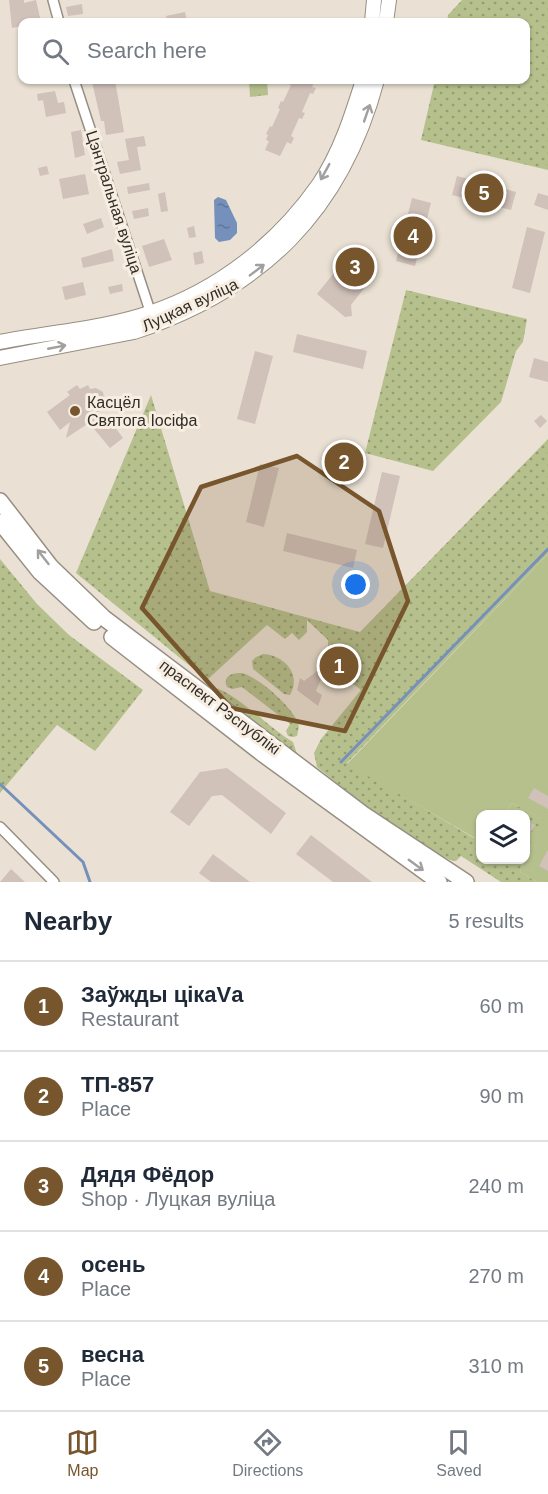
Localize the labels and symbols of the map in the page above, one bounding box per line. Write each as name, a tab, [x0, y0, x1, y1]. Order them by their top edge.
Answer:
one-way arrow	[363, 104, 374, 123]
street label: Цэнтральная вуліца	[83, 128, 145, 276]
one-way arrow	[319, 163, 330, 181]
pin: 5	[464, 170, 504, 216]
pin: 4	[394, 214, 432, 258]
pin: 3	[336, 244, 374, 290]
one-way arrow	[248, 264, 264, 276]
street label: Луцкая вуліца	[139, 275, 241, 335]
one-way arrow	[47, 341, 67, 352]
place label: Касцёл Святога Іосіфа	[87, 394, 197, 429]
marker: Касцёл Святога Іосіфа	[68, 404, 82, 418]
pin: 2	[324, 440, 364, 484]
one-way arrow	[37, 550, 50, 566]
your location	[341, 570, 370, 599]
pin: 1	[320, 644, 358, 688]
street label: праспект Рэспублікі	[157, 656, 283, 758]
one-way arrow	[407, 859, 423, 871]

